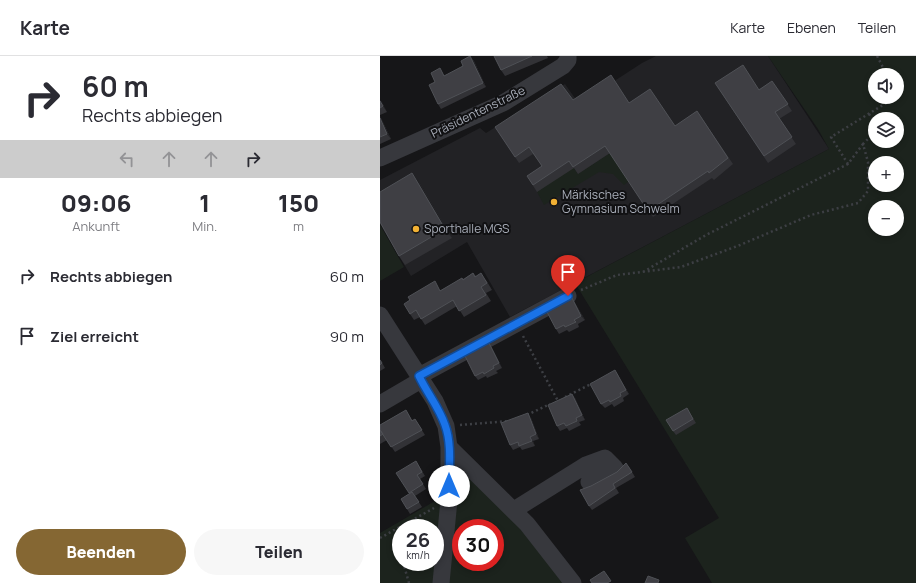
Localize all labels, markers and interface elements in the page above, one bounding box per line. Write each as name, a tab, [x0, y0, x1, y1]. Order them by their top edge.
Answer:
text: Karte	[20, 15, 70, 41]
text: Karte	[730, 18, 765, 37]
text: Ebenen	[787, 18, 836, 37]
text: Teilen	[858, 18, 896, 37]
text: 60 m	[82, 67, 149, 105]
map controls	[868, 68, 904, 236]
button: sound	[868, 68, 904, 104]
icon: right	[16, 72, 68, 124]
street label: Präsidentenstraße	[428, 81, 528, 142]
text: Rechts abbiegen	[82, 103, 222, 127]
button: layers	[868, 112, 904, 148]
icon: left	[116, 148, 138, 170]
icon: ahead	[158, 148, 180, 170]
icon: ahead	[200, 148, 222, 170]
icon: right	[242, 148, 264, 170]
button: +	[868, 156, 904, 192]
text: 09:06	[61, 186, 132, 219]
text: 1	[199, 186, 210, 219]
text: 150	[278, 186, 319, 219]
place label: Märkisches Gymnasium Schwelm	[562, 186, 680, 217]
marker: Märkisches Gymnasium Schwelm	[549, 197, 559, 207]
button: −	[868, 200, 904, 236]
text: Ankunft	[72, 217, 120, 235]
text: Min.	[192, 217, 217, 235]
text: m	[293, 217, 304, 235]
place label: Sporthalle MGS	[424, 220, 510, 237]
marker: Sporthalle MGS	[411, 224, 421, 234]
pin	[551, 255, 585, 296]
icon: arrive	[557, 261, 579, 283]
icon: right	[16, 265, 38, 287]
text: Rechts abbiegen	[50, 266, 172, 287]
text: 60 m	[330, 266, 364, 287]
icon: arrive	[16, 325, 38, 347]
text: Ziel erreicht	[50, 326, 139, 347]
text: 90 m	[330, 326, 364, 347]
position arrow	[428, 465, 470, 507]
speed limit sign: 30	[452, 519, 504, 571]
text: 26	[406, 526, 430, 553]
button: Beenden	[16, 529, 186, 575]
button: Teilen	[194, 529, 364, 575]
text: km/h	[406, 548, 430, 562]

